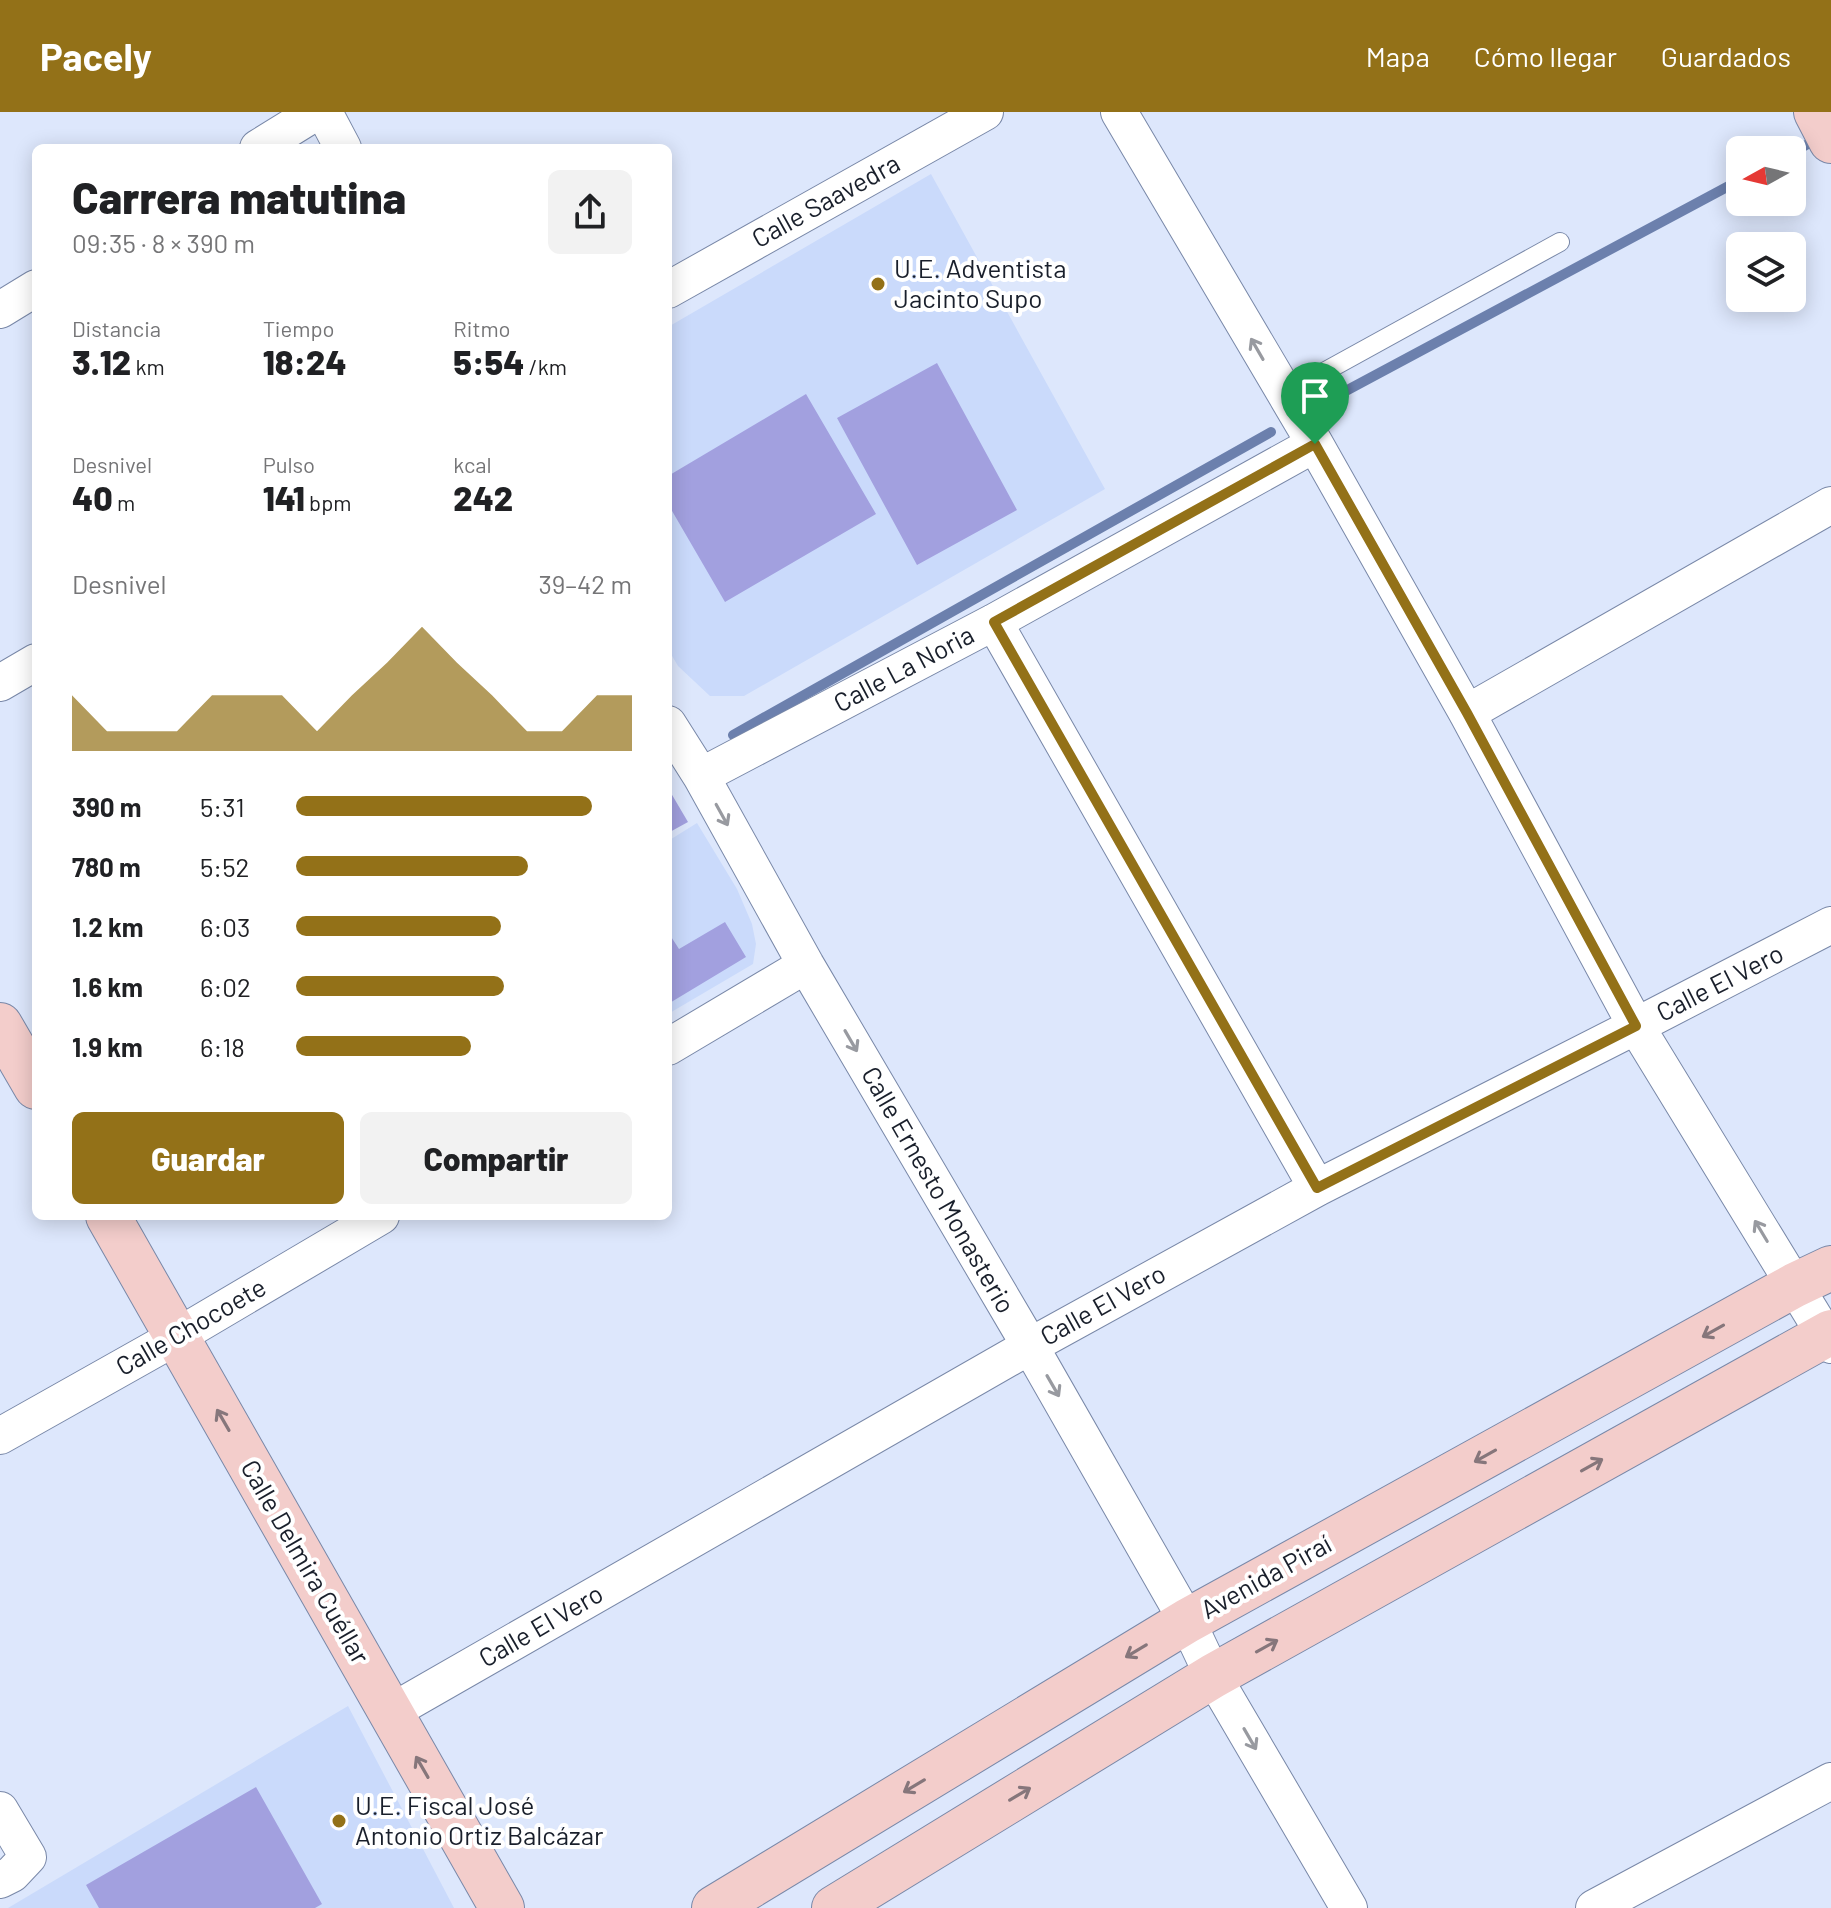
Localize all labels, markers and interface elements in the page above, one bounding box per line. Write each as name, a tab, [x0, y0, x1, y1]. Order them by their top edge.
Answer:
text: Pacely	[40, 33, 152, 79]
text: Mapa	[1366, 39, 1430, 73]
text: Cómo llegar	[1474, 39, 1617, 73]
text: Guardados	[1661, 39, 1791, 73]
north arrow	[1726, 136, 1806, 216]
map controls	[1726, 136, 1806, 312]
street label: Calle Saavedra	[746, 146, 905, 253]
text: Carrera matutina	[72, 170, 406, 223]
button: share	[548, 170, 632, 254]
text: 09:35 · 8 × 390 m	[72, 227, 255, 258]
button: layers	[1726, 232, 1806, 312]
place label: U.E. Adventista Jacinto Supo	[894, 252, 1067, 313]
marker: U.E. Adventista Jacinto Supo	[869, 275, 887, 293]
text: Distancia	[72, 315, 161, 341]
text: Tiempo	[263, 315, 334, 341]
text: Ritmo	[453, 315, 510, 341]
one-way arrow	[1249, 337, 1264, 361]
text: 3.12	[72, 341, 131, 382]
text: 18:24	[263, 341, 347, 382]
text: 5:54	[453, 341, 524, 382]
text: km	[131, 353, 165, 379]
text: /km	[524, 353, 567, 379]
pin	[1281, 362, 1349, 444]
icon: arrive	[1293, 374, 1337, 418]
text: Desnivel	[72, 451, 152, 477]
text: Pulso	[263, 451, 315, 477]
text: kcal	[453, 451, 492, 477]
text: 40	[72, 477, 113, 518]
text: 141	[263, 477, 305, 518]
text: 242	[453, 477, 513, 518]
text: m	[113, 489, 135, 515]
text: bpm	[305, 489, 351, 515]
text: Desnivel	[72, 568, 167, 599]
text: 39–42 m	[538, 568, 632, 599]
street label: Calle La Noria	[828, 618, 979, 718]
text: 390 m	[72, 791, 142, 822]
text: 5:31	[200, 791, 245, 822]
one-way arrow	[715, 802, 731, 826]
text: 780 m	[72, 851, 141, 882]
text: 5:52	[200, 851, 249, 882]
text: 1.2 km	[72, 911, 144, 942]
text: 6:03	[200, 911, 250, 942]
street label: Calle El Vero	[1651, 936, 1788, 1027]
text: 1.6 km	[72, 971, 143, 1002]
text: 6:02	[200, 971, 251, 1002]
one-way arrow	[843, 1029, 859, 1052]
text: 1.9 km	[72, 1031, 143, 1062]
text: 6:18	[200, 1031, 245, 1062]
street label: Calle Ernesto Monasterio	[856, 1061, 1023, 1318]
button: Guardar	[72, 1112, 344, 1204]
button: Compartir	[360, 1112, 632, 1204]
one-way arrow	[1753, 1220, 1769, 1242]
street label: Calle El Vero	[1034, 1257, 1170, 1351]
street label: Calle Chocoete	[110, 1270, 271, 1381]
one-way arrow	[1702, 1323, 1725, 1339]
one-way arrow	[1045, 1374, 1061, 1397]
one-way arrow	[215, 1409, 231, 1432]
one-way arrow	[1474, 1448, 1497, 1464]
street label: Calle Delmira Cuéllar	[235, 1454, 378, 1669]
one-way arrow	[1580, 1457, 1603, 1473]
street label: Avenida Piraí	[1195, 1527, 1336, 1624]
street label: Calle El Vero	[473, 1577, 608, 1673]
one-way arrow	[1255, 1638, 1278, 1654]
one-way arrow	[1125, 1644, 1148, 1660]
one-way arrow	[1242, 1727, 1258, 1750]
one-way arrow	[414, 1756, 429, 1780]
one-way arrow	[903, 1779, 926, 1795]
one-way arrow	[1008, 1786, 1031, 1802]
place label: U.E. Fiscal José Antonio Ortiz Balcázar	[355, 1789, 604, 1850]
marker: U.E. Fiscal José Antonio Ortiz Balcázar	[330, 1812, 348, 1830]

